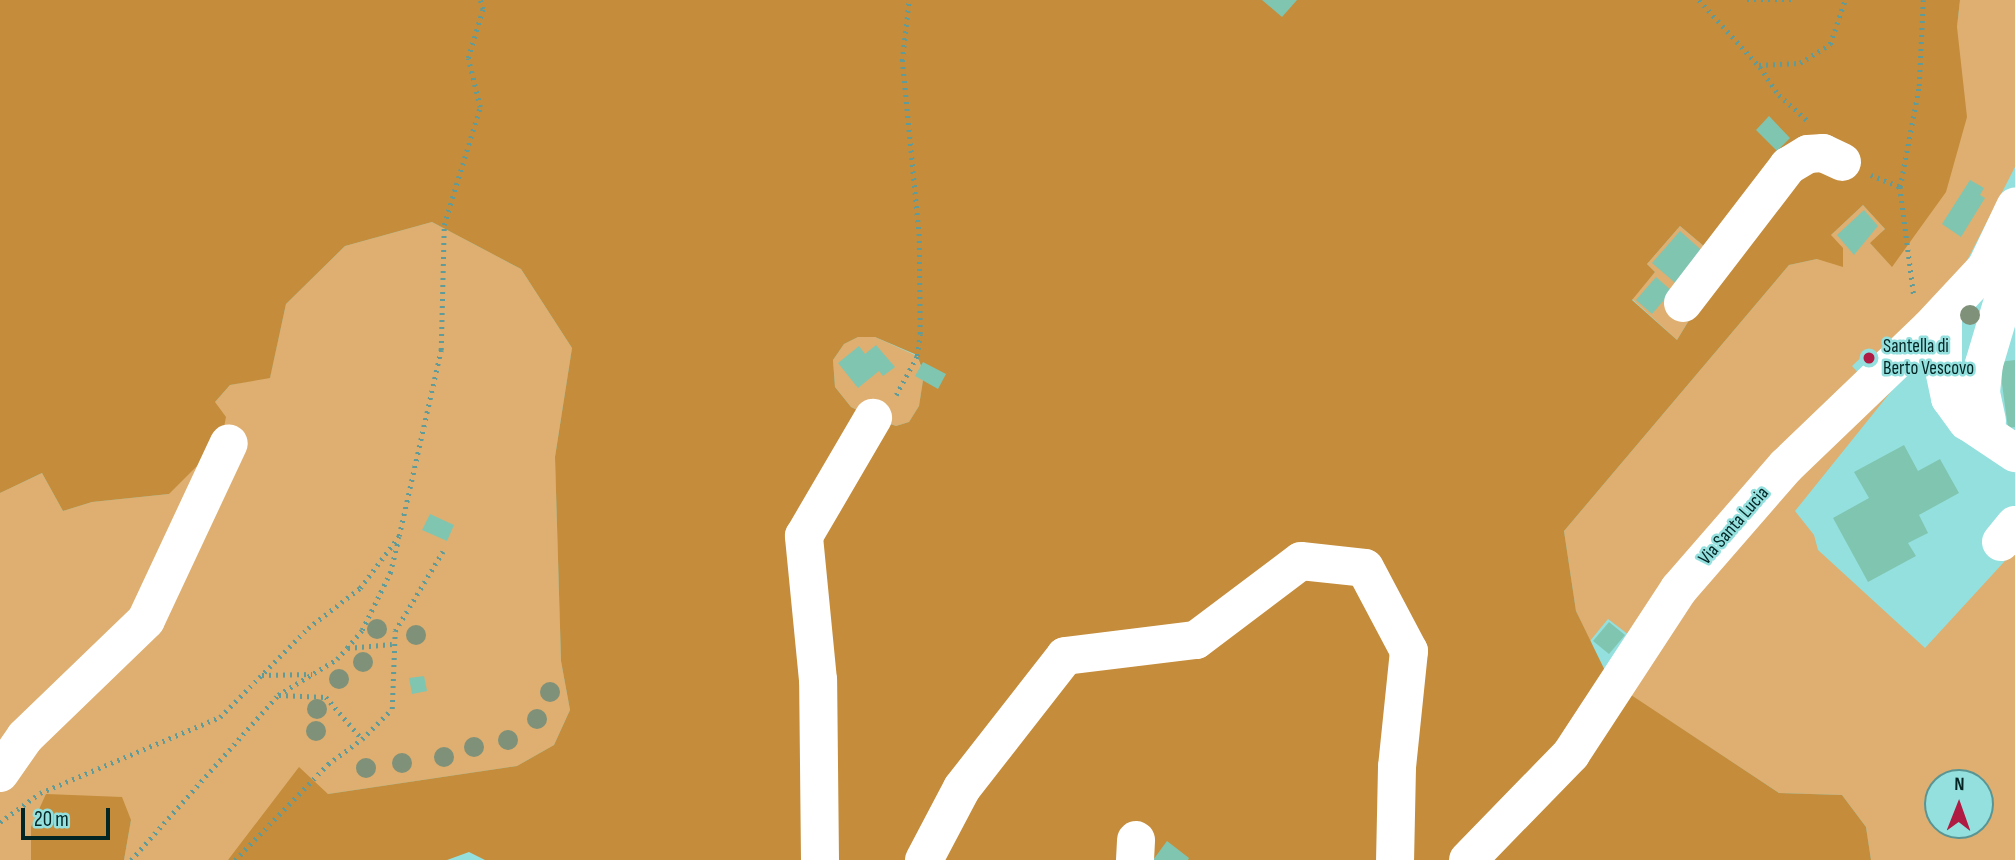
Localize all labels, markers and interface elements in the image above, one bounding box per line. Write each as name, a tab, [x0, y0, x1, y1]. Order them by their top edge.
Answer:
place label: Santella di Berto Vescovo	[1883, 336, 1974, 380]
marker: Santella di Berto Vescovo	[1861, 350, 1877, 366]
street label: Via Santa Lucia	[1694, 482, 1774, 570]
north arrow	[1924, 769, 1994, 839]
text: N	[1954, 773, 1965, 796]
scale bar	[24, 794, 114, 838]
text: 20 m	[34, 807, 69, 832]

